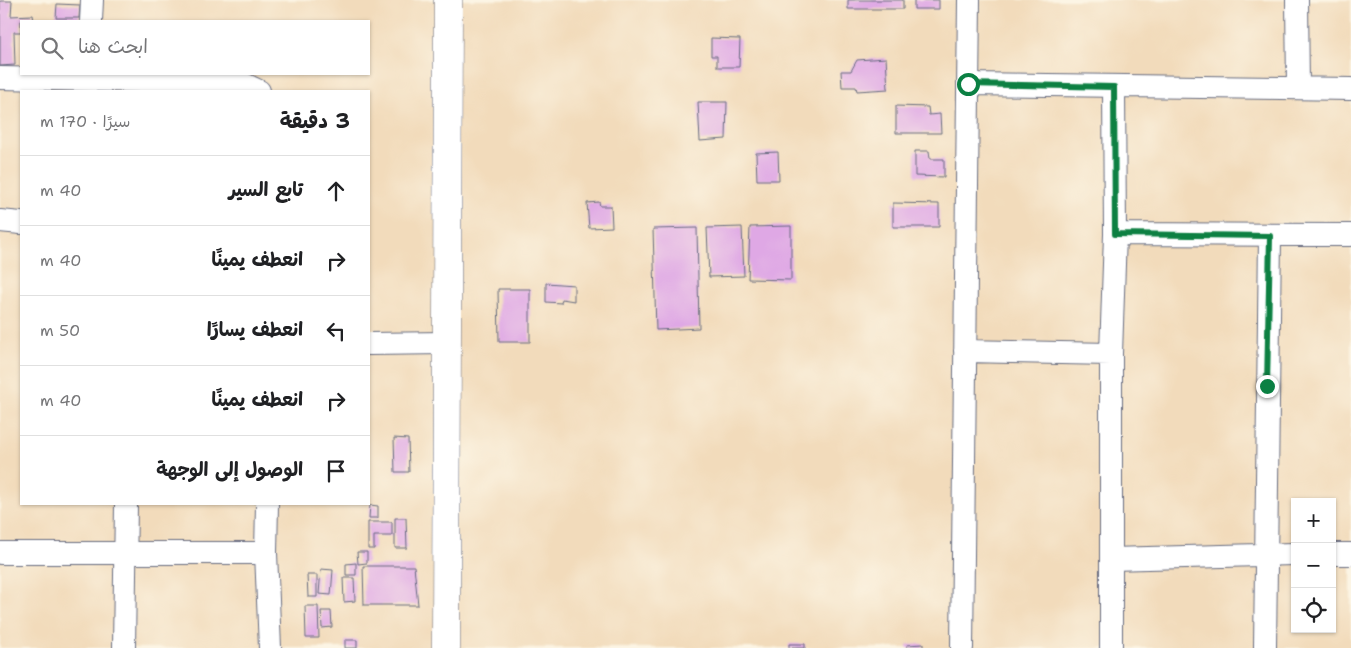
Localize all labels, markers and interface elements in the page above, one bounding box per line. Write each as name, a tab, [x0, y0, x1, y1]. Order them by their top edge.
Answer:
search box	[20, 20, 370, 75]
icon: search	[38, 34, 66, 62]
text: ابحث هنا	[78, 34, 148, 59]
route start	[957, 73, 980, 96]
text: 3 دقيقة	[280, 107, 350, 135]
text: سيرًا · 170 m	[40, 111, 130, 132]
text: تابع السير	[229, 177, 303, 202]
icon: ahead	[322, 177, 350, 205]
text: 40 m	[40, 180, 82, 201]
text: انعطف يمينًا	[212, 247, 303, 272]
icon: right	[322, 247, 350, 275]
text: 40 m	[40, 250, 82, 271]
text: انعطف يسارًا	[207, 317, 303, 342]
icon: left	[322, 317, 350, 345]
text: 50 m	[40, 320, 80, 341]
route end	[1256, 375, 1279, 398]
text: انعطف يمينًا	[212, 387, 303, 412]
icon: right	[322, 387, 350, 415]
text: 40 m	[40, 390, 82, 411]
text: الوصول إلى الوجهة	[156, 457, 303, 482]
icon: arrive	[322, 457, 350, 485]
map controls	[1291, 498, 1336, 633]
button: +	[1291, 498, 1336, 543]
button: −	[1291, 543, 1336, 588]
button: locate	[1291, 588, 1336, 633]

